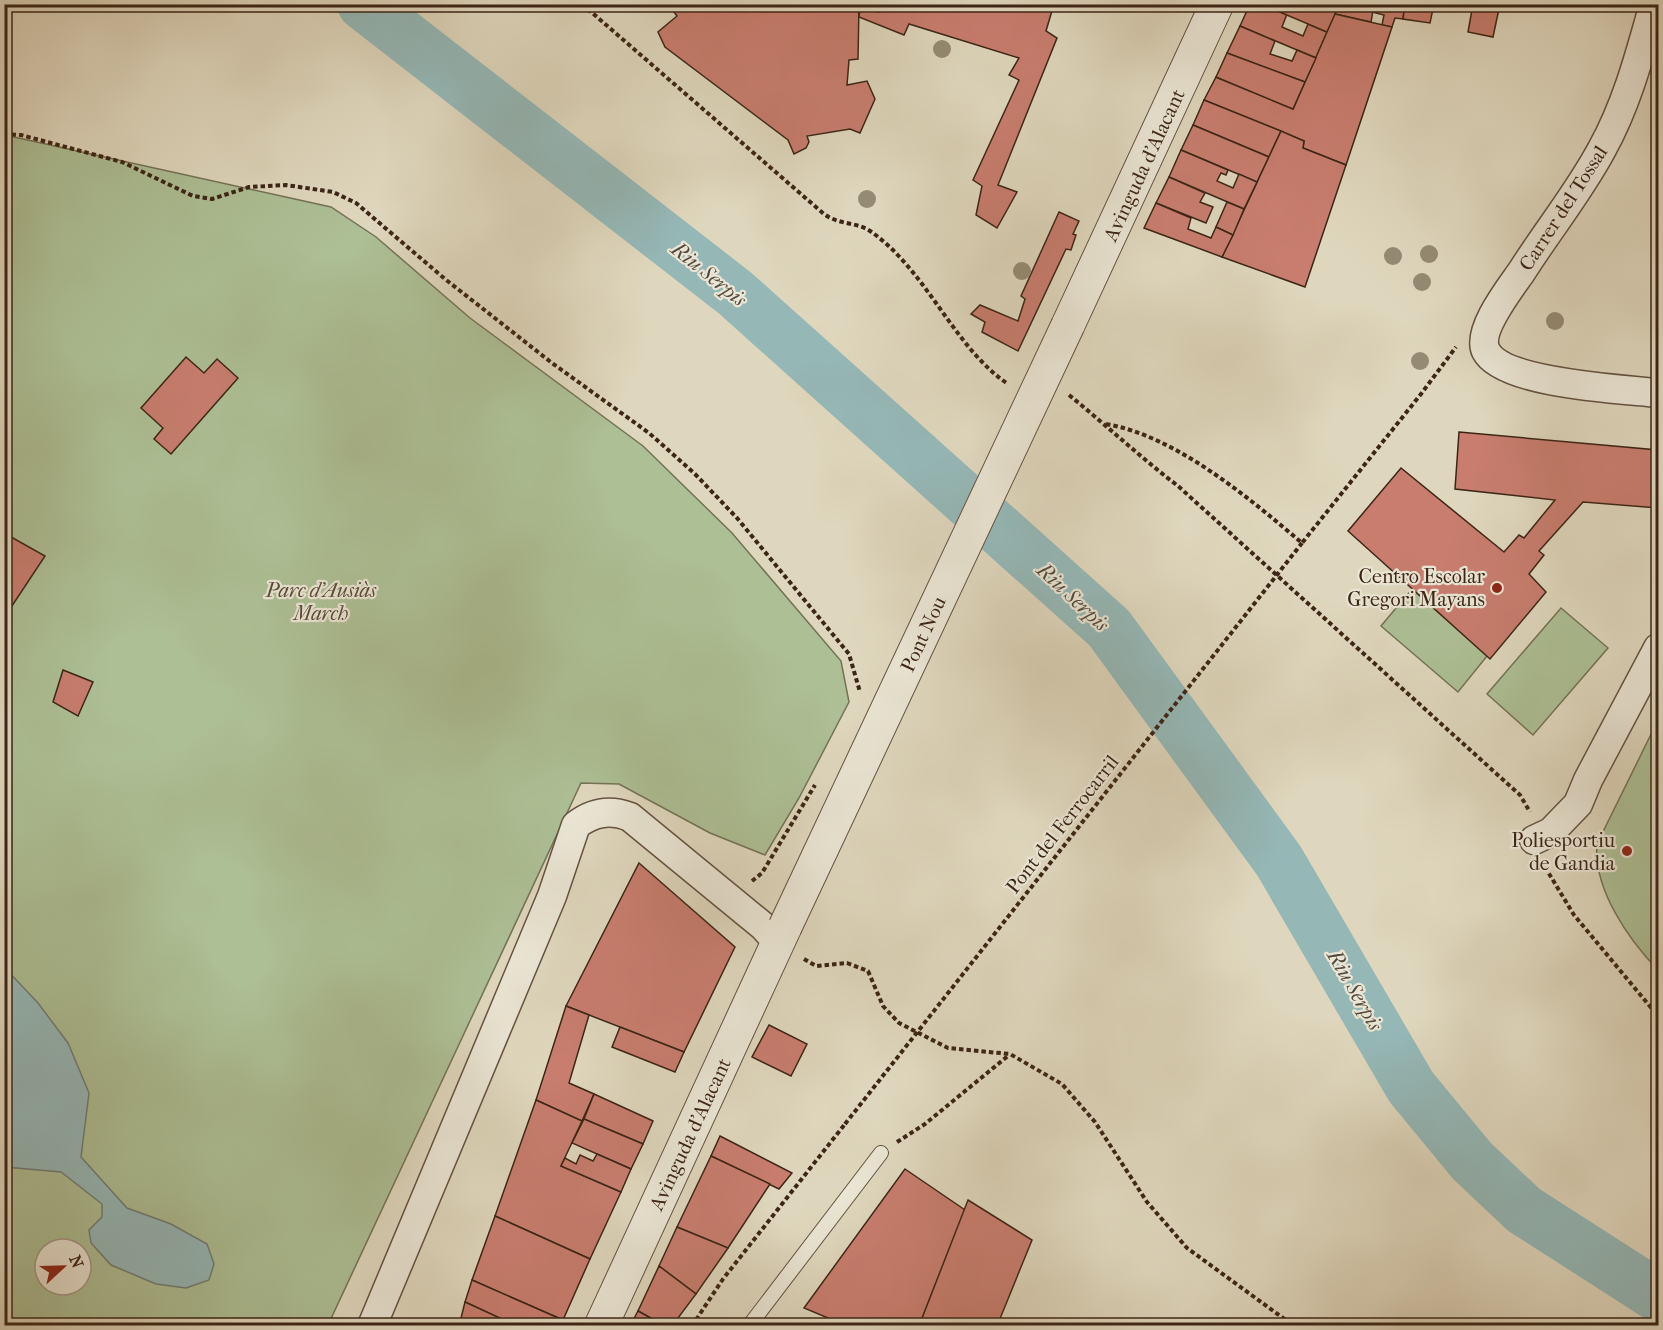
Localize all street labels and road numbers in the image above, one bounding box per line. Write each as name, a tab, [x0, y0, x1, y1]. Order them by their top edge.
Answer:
street label: Avinguda d'Alacant	[1099, 85, 1190, 246]
street label: Carrer del Tossal	[1515, 141, 1613, 275]
street label: Pont Nou	[896, 592, 951, 676]
street label: Pont del Ferrocarril	[1001, 750, 1124, 898]
street label: Avinguda d'Alacant	[645, 1054, 736, 1215]

